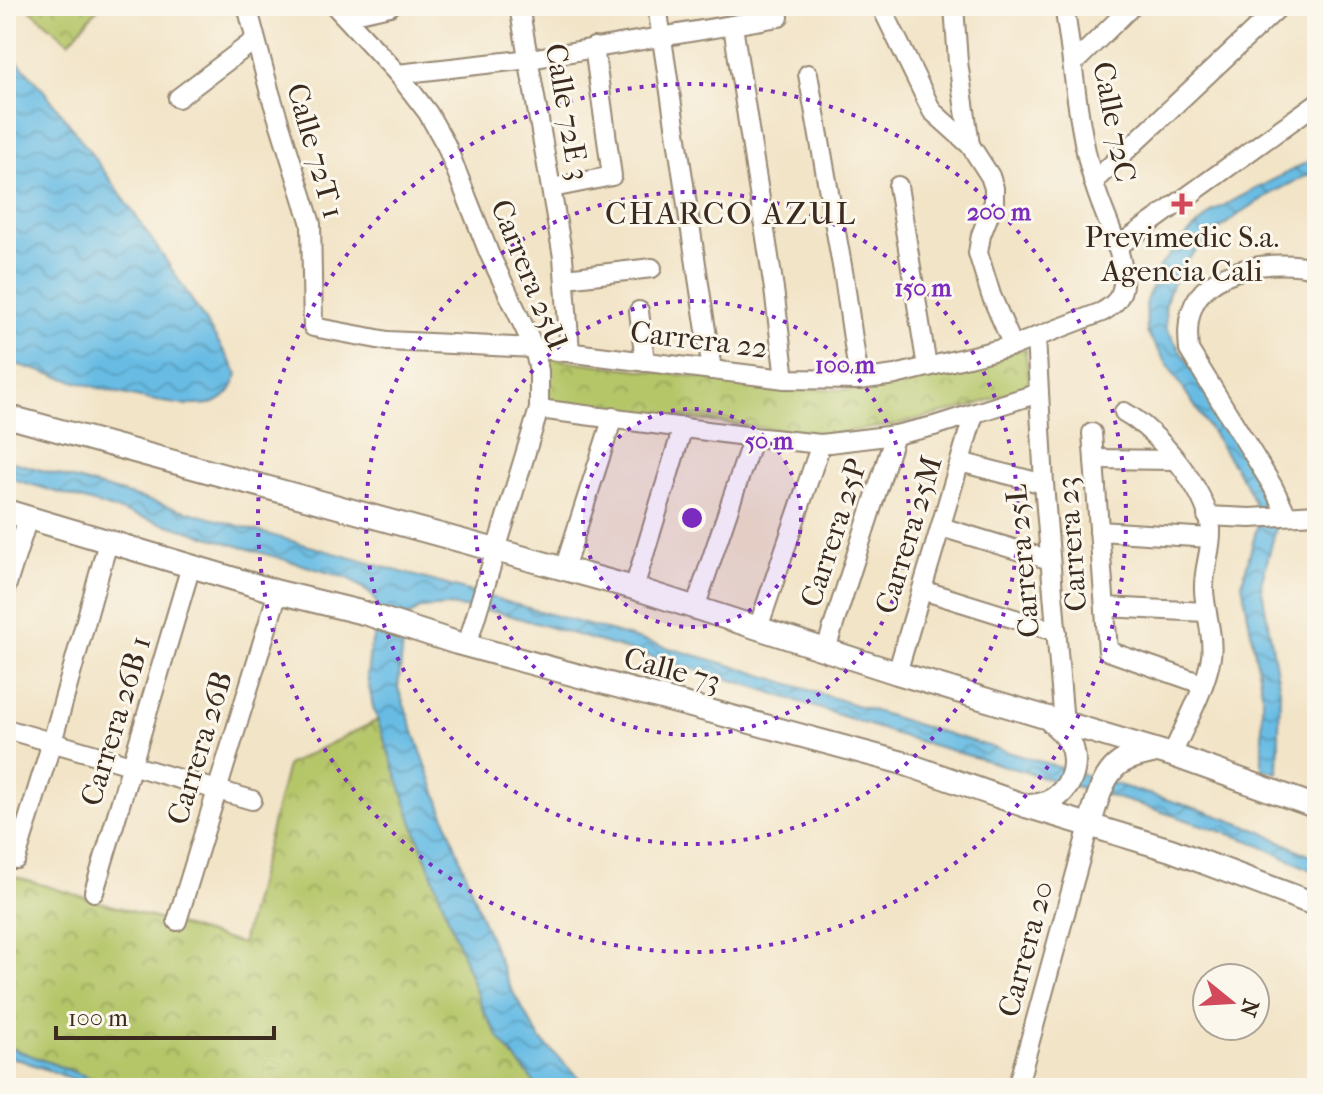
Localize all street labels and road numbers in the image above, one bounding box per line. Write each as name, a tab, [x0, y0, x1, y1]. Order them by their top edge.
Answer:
street label: Calle 72E 3	[538, 41, 596, 183]
street label: Calle 72C	[1085, 59, 1143, 185]
street label: Calle 72T 1	[279, 79, 351, 223]
street label: Carrera 25U	[483, 195, 575, 355]
street label: Carrera 22	[628, 314, 770, 366]
street label: Carrera 25M	[868, 452, 950, 618]
street label: Carrera 25P	[794, 454, 874, 612]
street label: Carrera 23	[1050, 475, 1094, 613]
street label: Carrera 25L	[999, 483, 1047, 639]
street label: Carrera 26B 1	[74, 632, 158, 810]
street label: Calle 73	[620, 640, 724, 700]
street label: Carrera 26B	[160, 667, 240, 829]
street label: Carrera 20	[991, 877, 1061, 1021]

